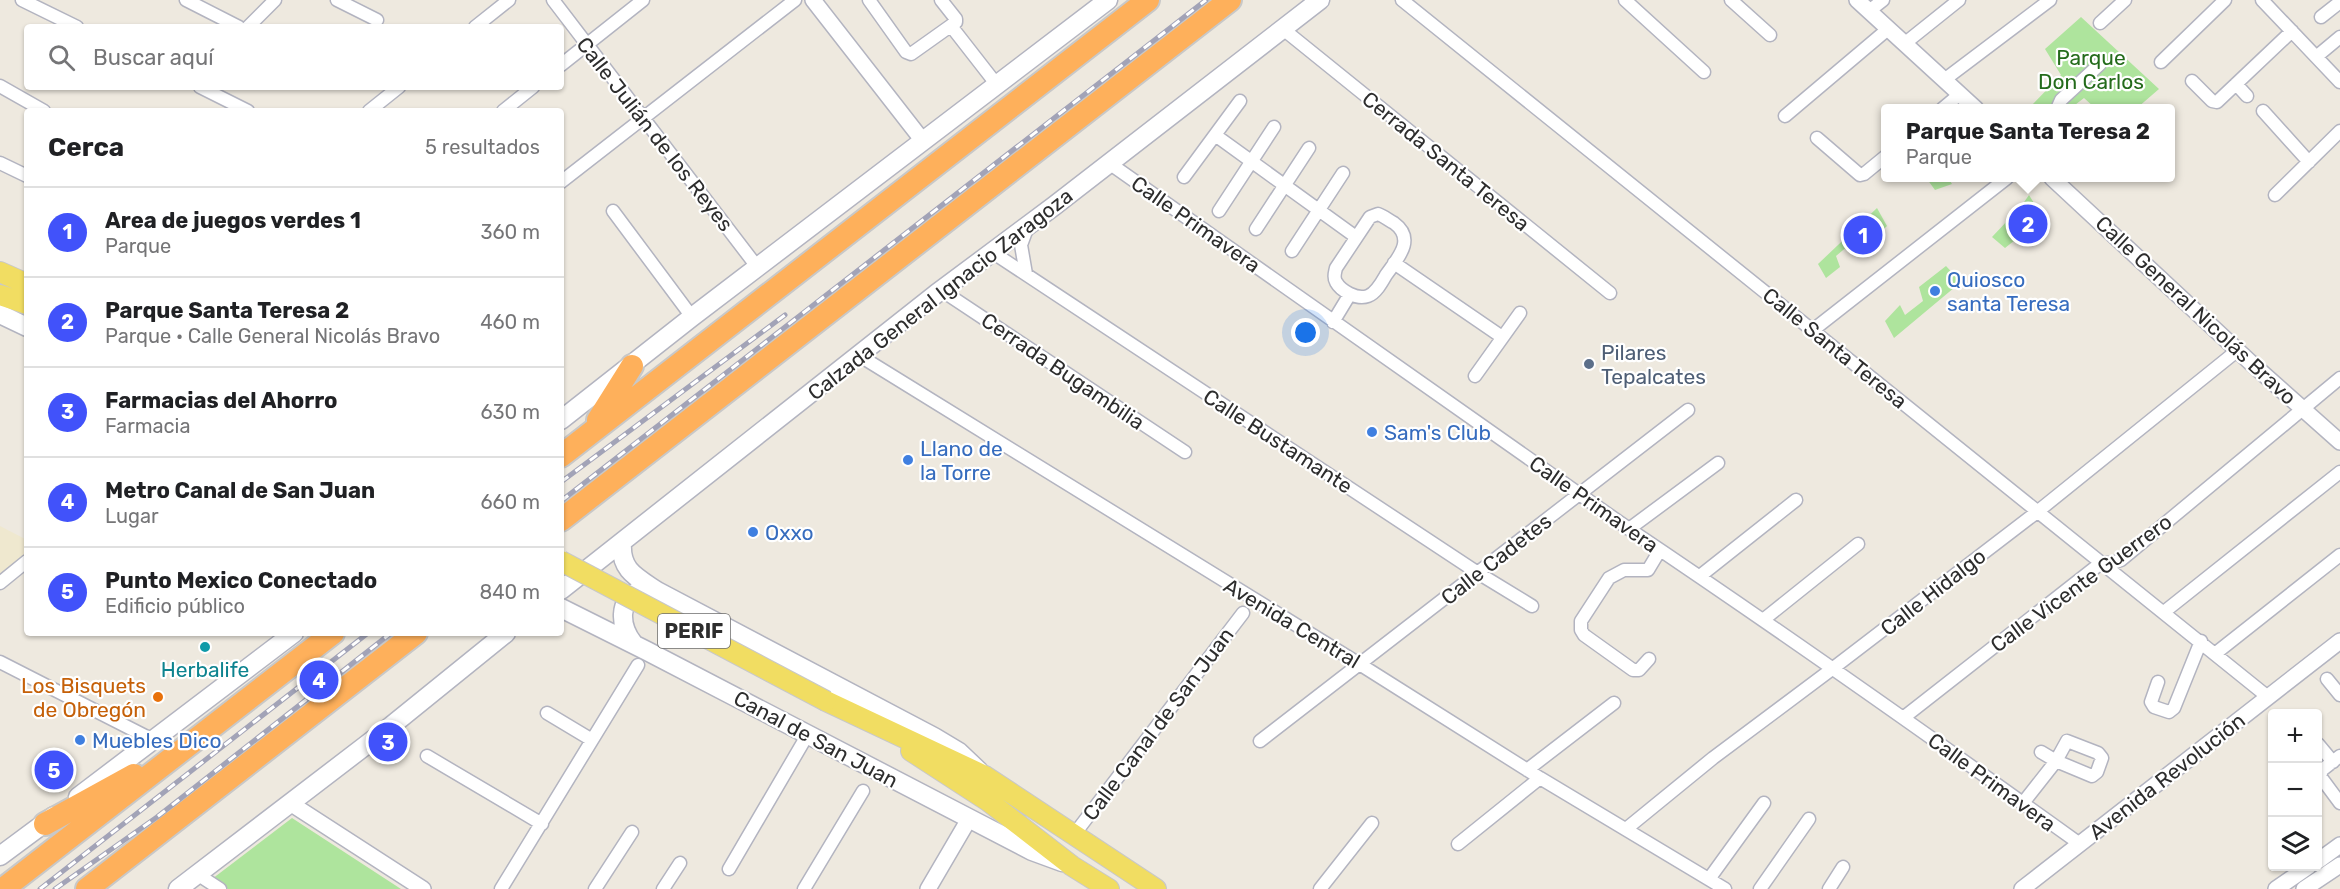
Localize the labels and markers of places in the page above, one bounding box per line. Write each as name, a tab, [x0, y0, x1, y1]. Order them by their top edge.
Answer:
pin: 2	[2008, 202, 2048, 246]
pin: 1	[1844, 212, 1882, 258]
place label: Quiosco santa Teresa	[1947, 267, 2070, 316]
marker: Quiosco santa Teresa	[1928, 284, 1942, 298]
place label: Pilares Tepalcates	[1601, 340, 1706, 389]
marker: Pilares Tepalcates	[1582, 357, 1596, 371]
place label: Sam's Club	[1384, 420, 1491, 445]
marker: Sam's Club	[1365, 425, 1379, 439]
place label: Llano de la Torre	[920, 436, 1003, 485]
marker: Llano de la Torre	[901, 453, 915, 467]
place label: Oxxo	[765, 520, 814, 545]
marker: Oxxo	[746, 525, 760, 539]
marker: Herbalife	[198, 640, 212, 654]
place label: Herbalife	[161, 657, 249, 682]
pin: 4	[300, 658, 338, 702]
place label: Los Bisquets de Obregón	[21, 673, 146, 722]
marker: Los Bisquets de Obregón	[151, 690, 165, 704]
pin: 3	[368, 720, 408, 764]
place label: Muebles Dico	[92, 728, 222, 753]
marker: Muebles Dico	[73, 733, 87, 747]
pin: 5	[34, 748, 74, 792]

